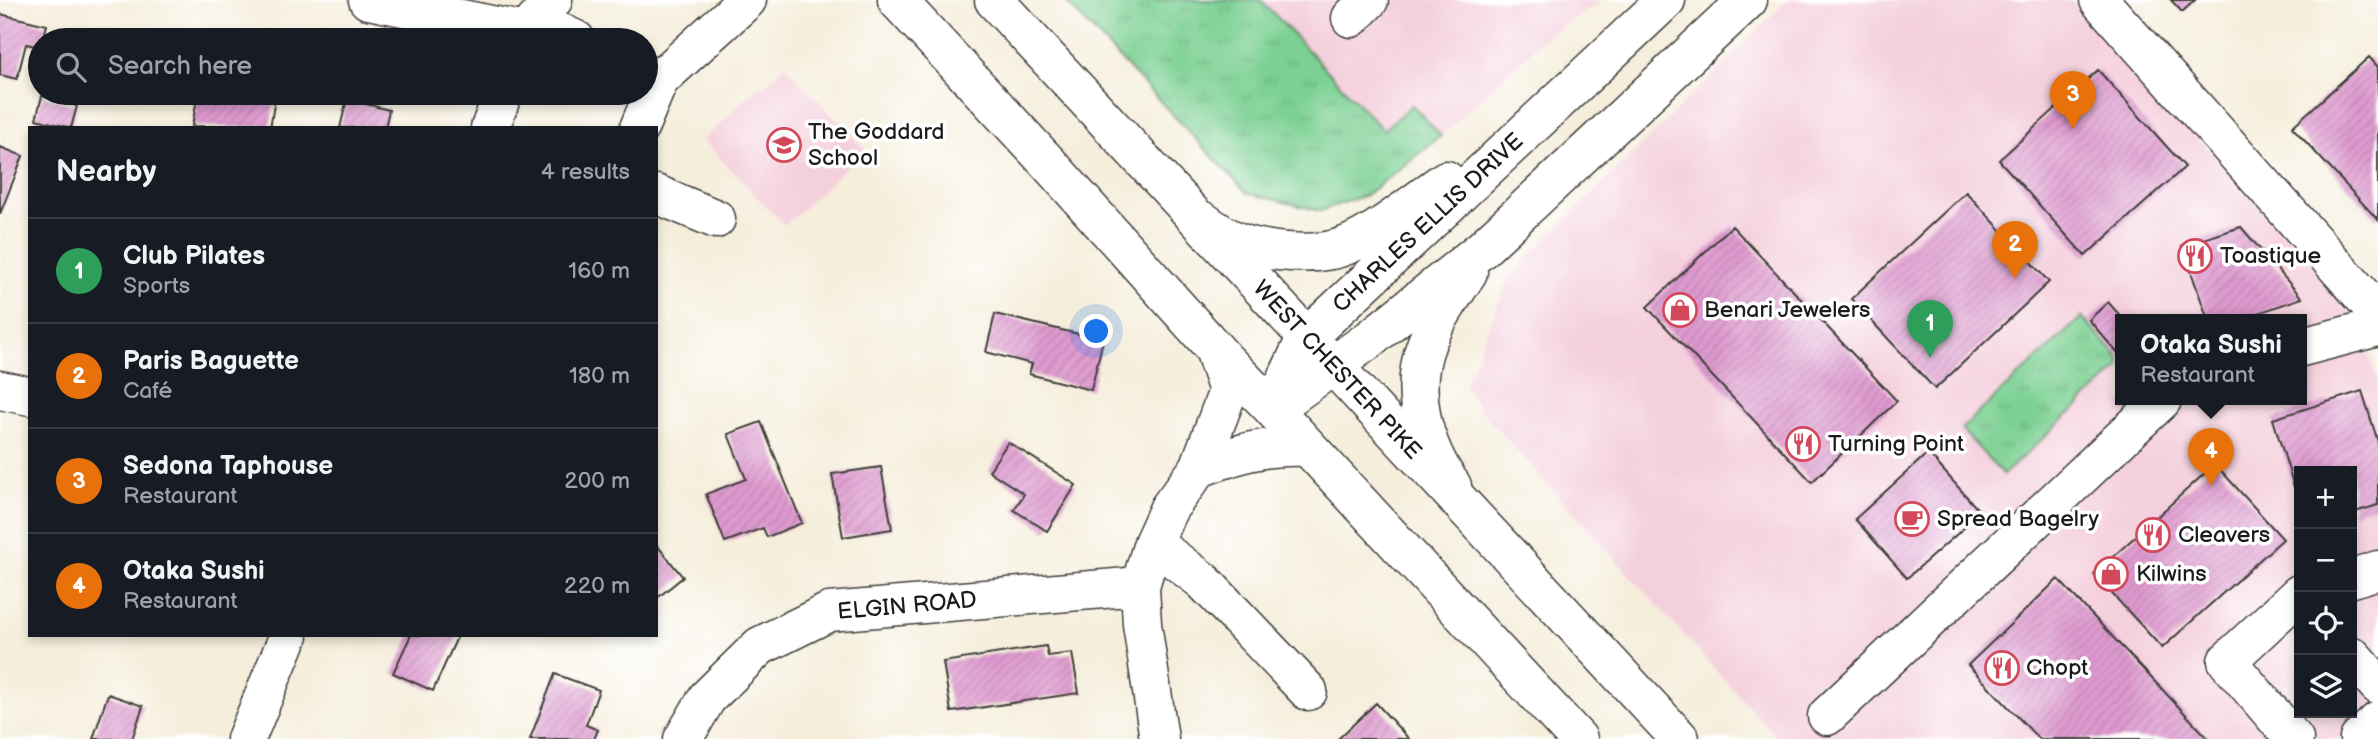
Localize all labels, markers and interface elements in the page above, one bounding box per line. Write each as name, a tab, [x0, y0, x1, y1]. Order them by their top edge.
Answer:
search box	[28, 28, 658, 105]
icon: search	[52, 48, 90, 86]
text: Search here	[108, 51, 252, 82]
pin: 3	[2050, 71, 2096, 129]
place label: The Goddard School	[808, 118, 944, 172]
school or university icon: The Goddard School	[765, 126, 803, 164]
street label: CHARLES ELLIS DRIVE	[1327, 127, 1529, 319]
text: Nearby	[56, 154, 156, 190]
text: 4 results	[541, 158, 630, 186]
pin: 2	[1992, 221, 2038, 279]
restaurant icon: Toastique	[2176, 237, 2214, 275]
text: Club Pilates	[123, 241, 265, 272]
place label: Toastique	[2220, 242, 2321, 270]
text: 1	[74, 257, 84, 285]
text: 160 m	[568, 257, 630, 285]
text: Sports	[123, 272, 190, 300]
street label: WEST CHESTER PIKE	[1247, 275, 1427, 465]
shop icon: Benari Jewelers	[1661, 291, 1699, 329]
place label: Benari Jewelers	[1704, 296, 1870, 324]
pin: 1	[1907, 300, 1953, 358]
your location	[1079, 314, 1113, 348]
popup	[2115, 314, 2307, 405]
text: Otaka Sushi	[2140, 330, 2282, 361]
text: Paris Baguette	[123, 346, 299, 377]
text: Restaurant	[2140, 361, 2255, 389]
text: 2	[72, 362, 86, 390]
text: 180 m	[569, 362, 630, 390]
text: Café	[123, 377, 172, 405]
restaurant icon: Turning Point	[1784, 425, 1822, 463]
pin: 4	[2188, 428, 2234, 486]
place label: Turning Point	[1828, 430, 1964, 458]
text: Sedona Taphouse	[123, 451, 333, 482]
map controls	[2294, 466, 2357, 718]
button: +	[2294, 466, 2357, 529]
text: 3	[72, 467, 86, 495]
text: 200 m	[564, 467, 630, 495]
text: Restaurant	[123, 482, 237, 510]
cafe icon: Spread Bagelry	[1893, 500, 1931, 538]
place label: Spread Bagelry	[1937, 505, 2099, 533]
restaurant icon: Cleavers	[2134, 516, 2172, 554]
place label: Cleavers	[2178, 521, 2270, 549]
button: −	[2294, 529, 2357, 592]
shop icon: Kilwins	[2092, 555, 2130, 593]
text: Otaka Sushi	[123, 556, 265, 587]
place label: Kilwins	[2136, 560, 2207, 588]
text: 4	[72, 572, 86, 600]
text: 220 m	[564, 572, 630, 600]
street label: ELGIN ROAD	[836, 586, 978, 626]
text: Restaurant	[123, 587, 237, 615]
button: locate	[2294, 592, 2357, 655]
restaurant icon: Chopt	[1983, 649, 2021, 687]
place label: Chopt	[2026, 654, 2088, 682]
button: layers	[2294, 655, 2357, 718]

